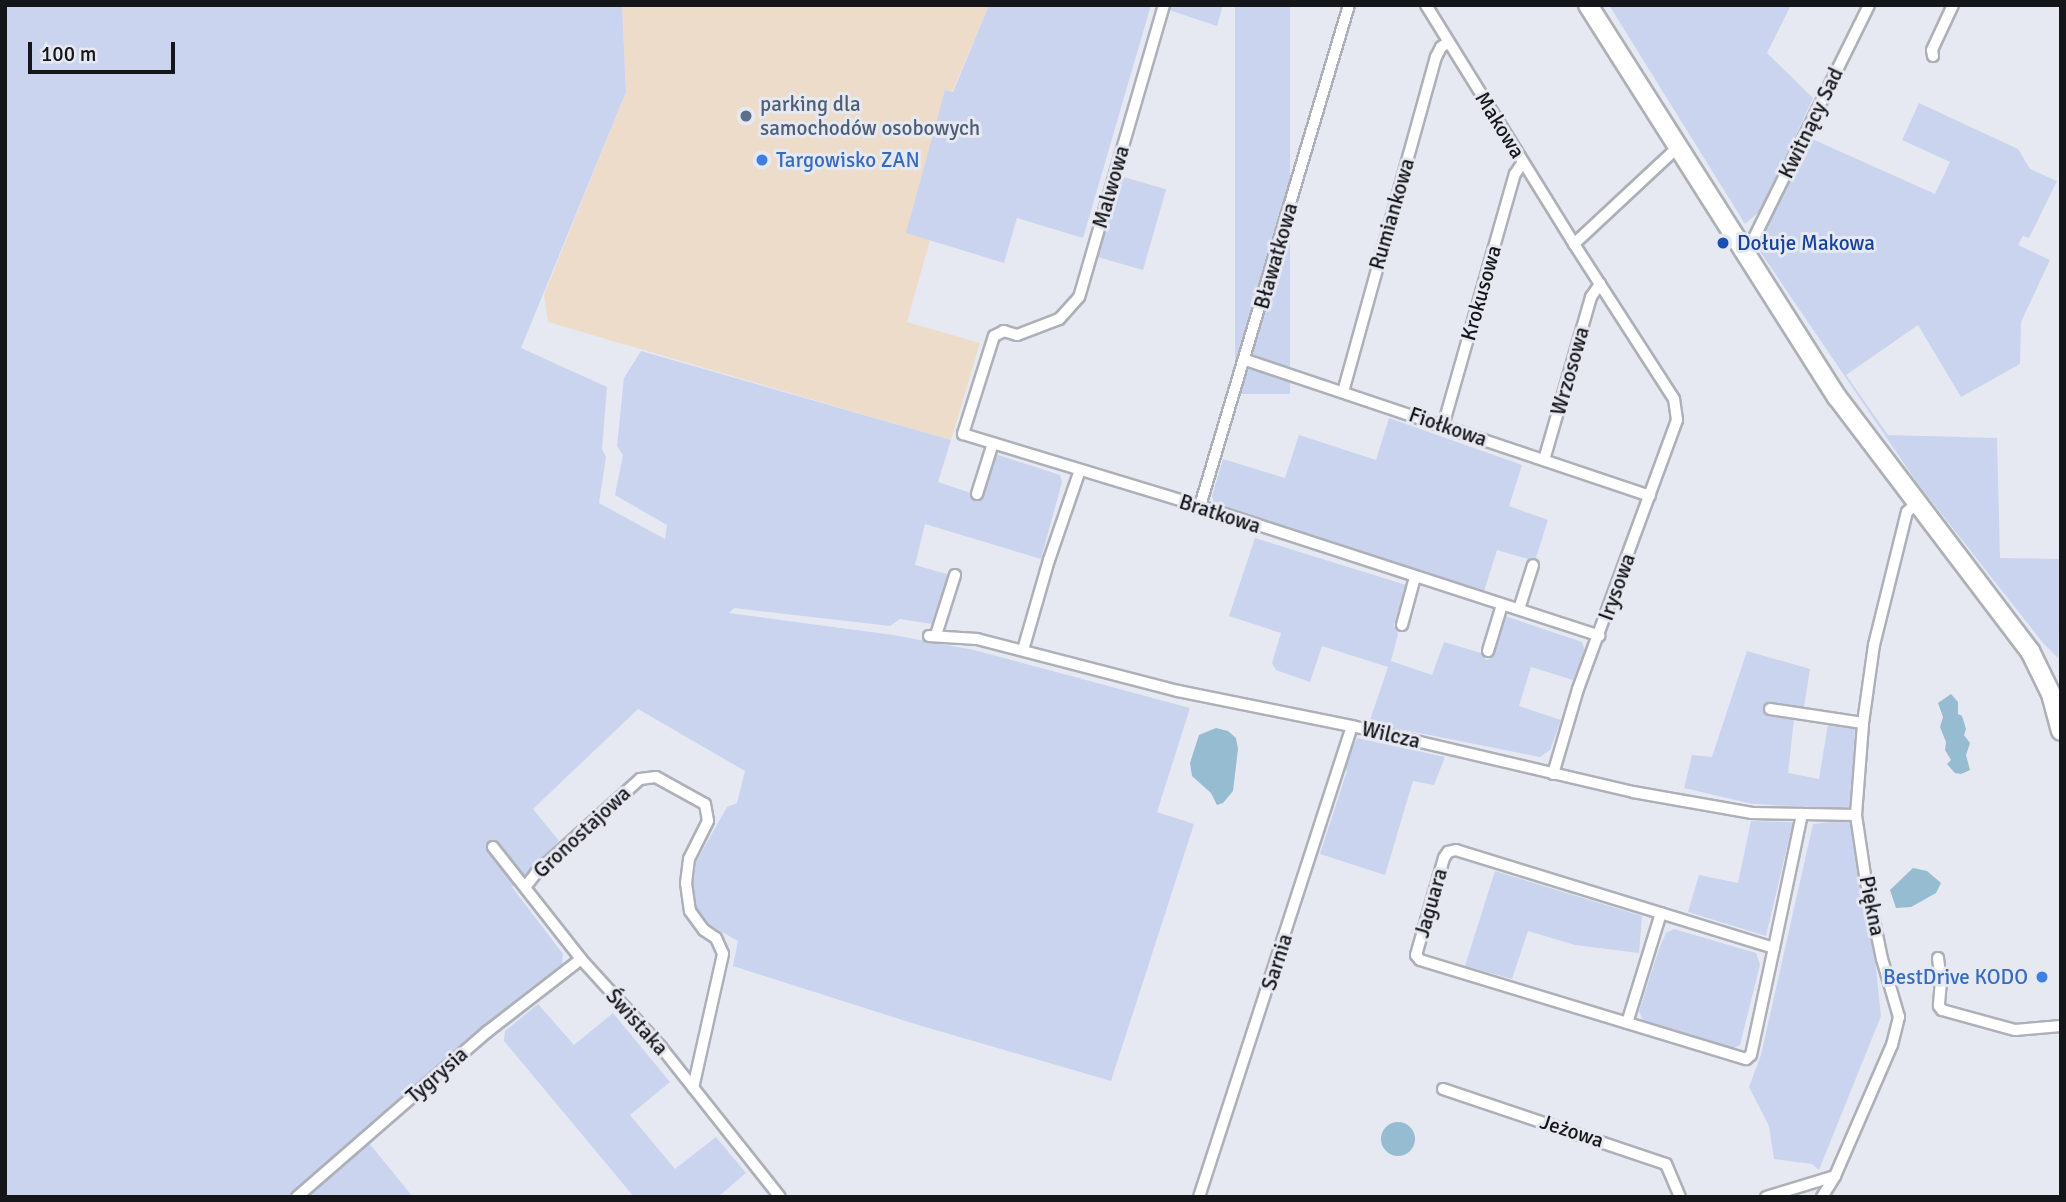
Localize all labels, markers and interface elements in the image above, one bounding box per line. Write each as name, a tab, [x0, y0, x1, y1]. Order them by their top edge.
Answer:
scale bar	[32, 28, 178, 72]
text: 100 m	[41, 41, 96, 67]
street label: Kwitnący Sad	[1773, 63, 1849, 183]
street label: Makowa	[1470, 87, 1530, 163]
place label: parking dla samochodów osobowych	[760, 91, 980, 141]
marker: parking dla samochodów osobowych	[738, 108, 754, 124]
street label: Malwowa	[1087, 143, 1135, 231]
place label: Targowisko ZAN	[776, 147, 920, 173]
marker: Targowisko ZAN	[754, 152, 770, 168]
street label: Rumiankowa	[1364, 155, 1420, 273]
street label: Bławatkowa	[1249, 200, 1303, 312]
place label: Dołuje Makowa	[1737, 230, 1875, 256]
marker: Dołuje Makowa	[1715, 235, 1731, 251]
street label: Krokusowa	[1455, 242, 1507, 344]
street label: Wrzosowa	[1545, 324, 1595, 418]
street label: Fiołkowa	[1406, 402, 1490, 452]
street label: Bratkowa	[1176, 489, 1264, 539]
street label: Irysowa	[1593, 550, 1641, 624]
street label: Wilcza	[1359, 716, 1423, 754]
street label: Gronostajowa	[528, 781, 636, 883]
street label: Jaguara	[1409, 865, 1453, 941]
street label: Piękna	[1854, 874, 1890, 938]
street label: Sarnia	[1256, 931, 1298, 993]
place label: BestDrive KODO	[1883, 964, 2028, 990]
marker: BestDrive KODO	[2034, 969, 2050, 985]
street label: Świstaka	[601, 984, 673, 1060]
street label: Tygrysia	[401, 1041, 473, 1109]
street label: Jeżowa	[1537, 1109, 1607, 1153]

